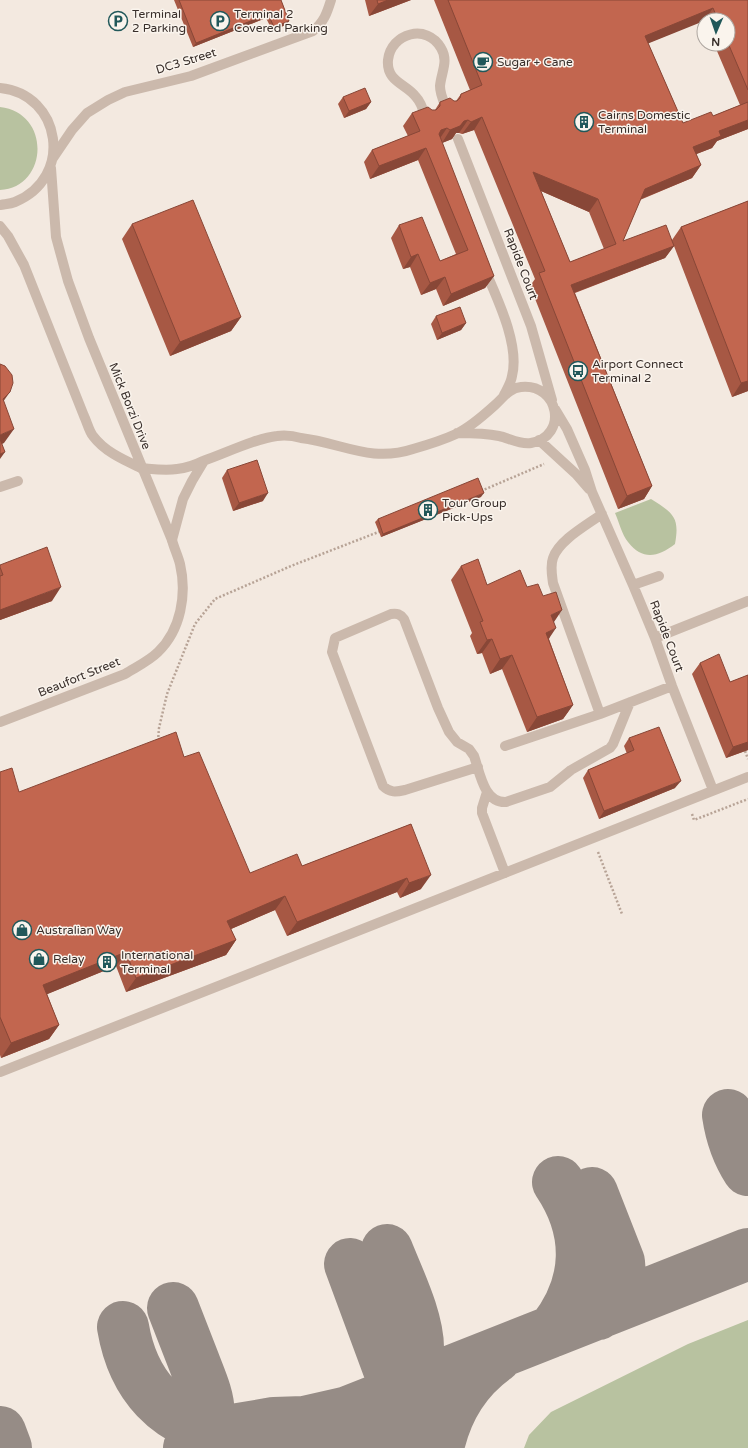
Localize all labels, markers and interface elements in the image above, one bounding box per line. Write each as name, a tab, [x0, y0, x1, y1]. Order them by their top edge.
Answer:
place label: Terminal 2 Parking	[132, 7, 186, 35]
place label: Terminal 2 Covered Parking	[234, 7, 328, 35]
parking icon: Terminal 2 Parking	[107, 10, 129, 32]
parking icon: Terminal 2 Covered Parking	[209, 10, 231, 32]
north arrow	[696, 12, 736, 52]
text: N	[711, 35, 720, 48]
street label: DC3 Street	[154, 45, 218, 77]
cafe icon: Sugar + Cane	[472, 51, 494, 73]
place label: Sugar + Cane	[497, 55, 573, 69]
place label: Cairns Domestic Terminal	[598, 108, 690, 136]
building icon: Cairns Domestic Terminal	[573, 111, 595, 133]
street label: Rapide Court	[501, 226, 541, 302]
place label: Airport Connect Terminal 2	[592, 357, 684, 385]
bus stop icon: Airport Connect Terminal 2	[567, 360, 589, 382]
street label: Mick Borzi Drive	[106, 361, 154, 452]
place label: Tour Group Pick-Ups	[442, 496, 507, 524]
building icon: Tour Group Pick-Ups	[417, 499, 439, 521]
street label: Rapide Court	[647, 598, 687, 674]
street label: Beaufort Street	[36, 654, 122, 700]
shop icon: Australian Way	[11, 919, 33, 941]
place label: Australian Way	[36, 923, 122, 937]
shop icon: Relay	[28, 948, 50, 970]
place label: International Terminal	[121, 948, 193, 976]
building icon: International Terminal	[96, 951, 118, 973]
place label: Relay	[53, 952, 85, 966]

